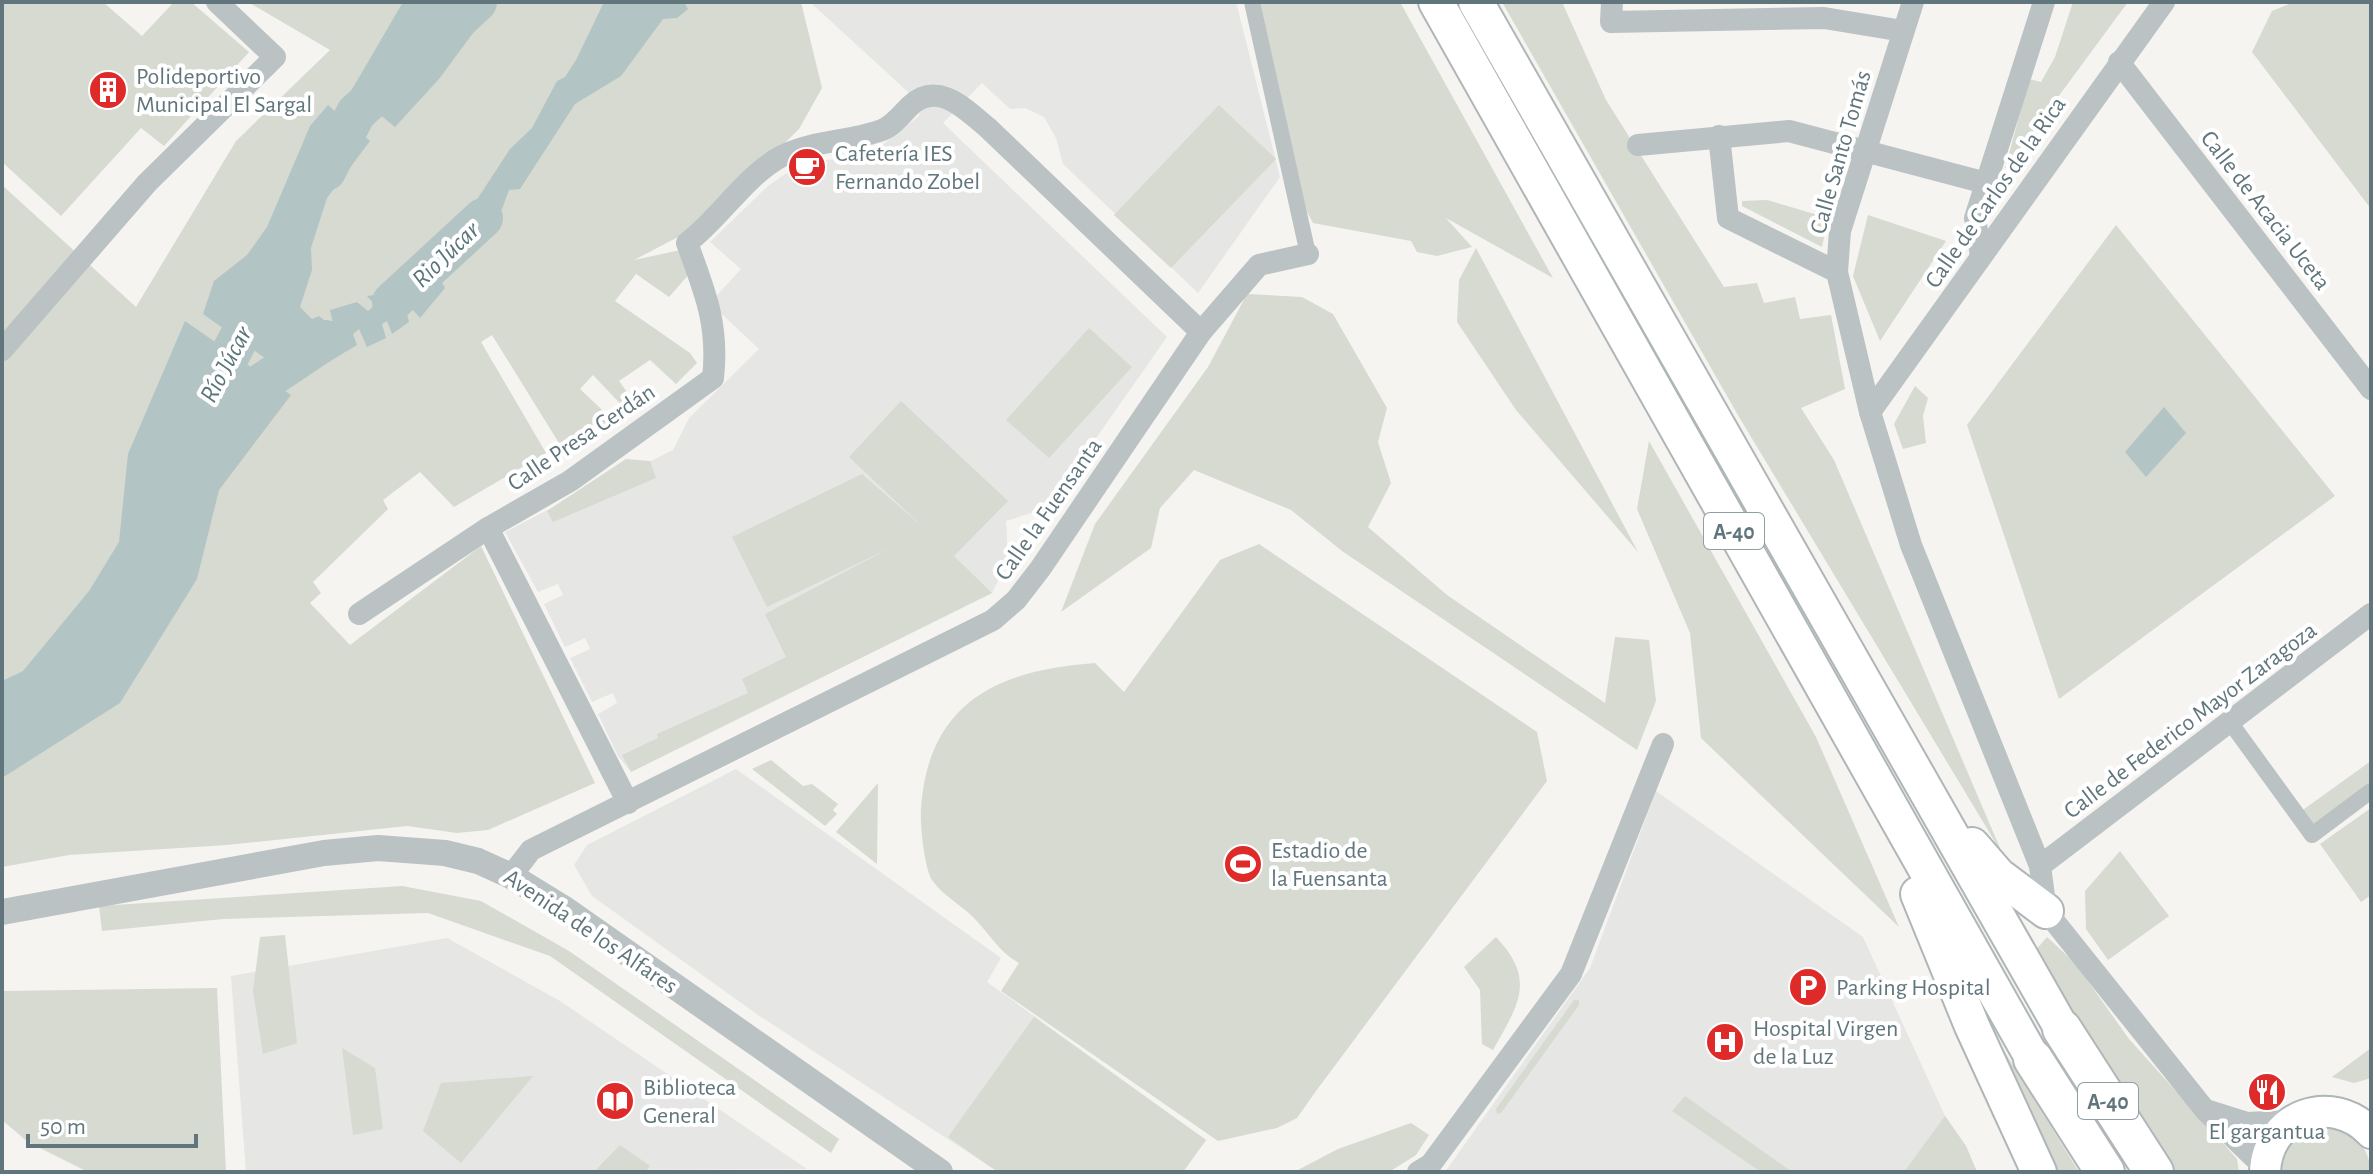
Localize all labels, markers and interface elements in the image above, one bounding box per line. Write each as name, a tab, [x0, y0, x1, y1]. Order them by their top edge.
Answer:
place label: Polideportivo Municipal El Sargal	[136, 65, 312, 117]
street label: Calle Santo Tomás	[1806, 68, 1876, 237]
building icon: Polideportivo Municipal El Sargal	[87, 69, 129, 111]
street label: Calle de Carlos de la Rica	[1921, 93, 2071, 293]
street label: Calle de Acacia Uceta	[2196, 126, 2335, 295]
place label: Cafetería IES Fernando Zobel	[835, 142, 980, 194]
cafe icon: Cafetería IES Fernando Zobel	[786, 146, 828, 188]
water label: Rio Júcar	[407, 216, 485, 293]
water label: Río Júcar	[195, 321, 257, 407]
street label: Calle Presa Cerdán	[504, 380, 659, 496]
street label: Calle la Fuensanta	[991, 434, 1107, 585]
road number: A-40	[1704, 513, 1764, 549]
street label: Calle de Federico Mayor Zaragoza	[2060, 618, 2321, 823]
place label: Estadio de la Fuensanta	[1271, 839, 1388, 891]
sports icon: Estadio de la Fuensanta	[1222, 843, 1264, 885]
street label: Avenida de los Alfares	[499, 865, 681, 999]
parking icon: Parking Hospital	[1787, 966, 1829, 1008]
place label: Parking Hospital	[1836, 976, 1991, 1000]
place label: Hospital Virgen de la Luz	[1753, 1017, 1899, 1069]
hospital icon: Hospital Virgen de la Luz	[1704, 1021, 1746, 1063]
restaurant icon: El gargantua	[2246, 1071, 2288, 1113]
place label: Biblioteca General	[643, 1076, 736, 1128]
library icon: Biblioteca General	[594, 1080, 636, 1122]
road number: A-40	[2078, 1083, 2138, 1119]
scale bar	[28, 1098, 196, 1148]
text: 50 m	[40, 1115, 86, 1139]
place label: El gargantua	[2209, 1120, 2326, 1144]

